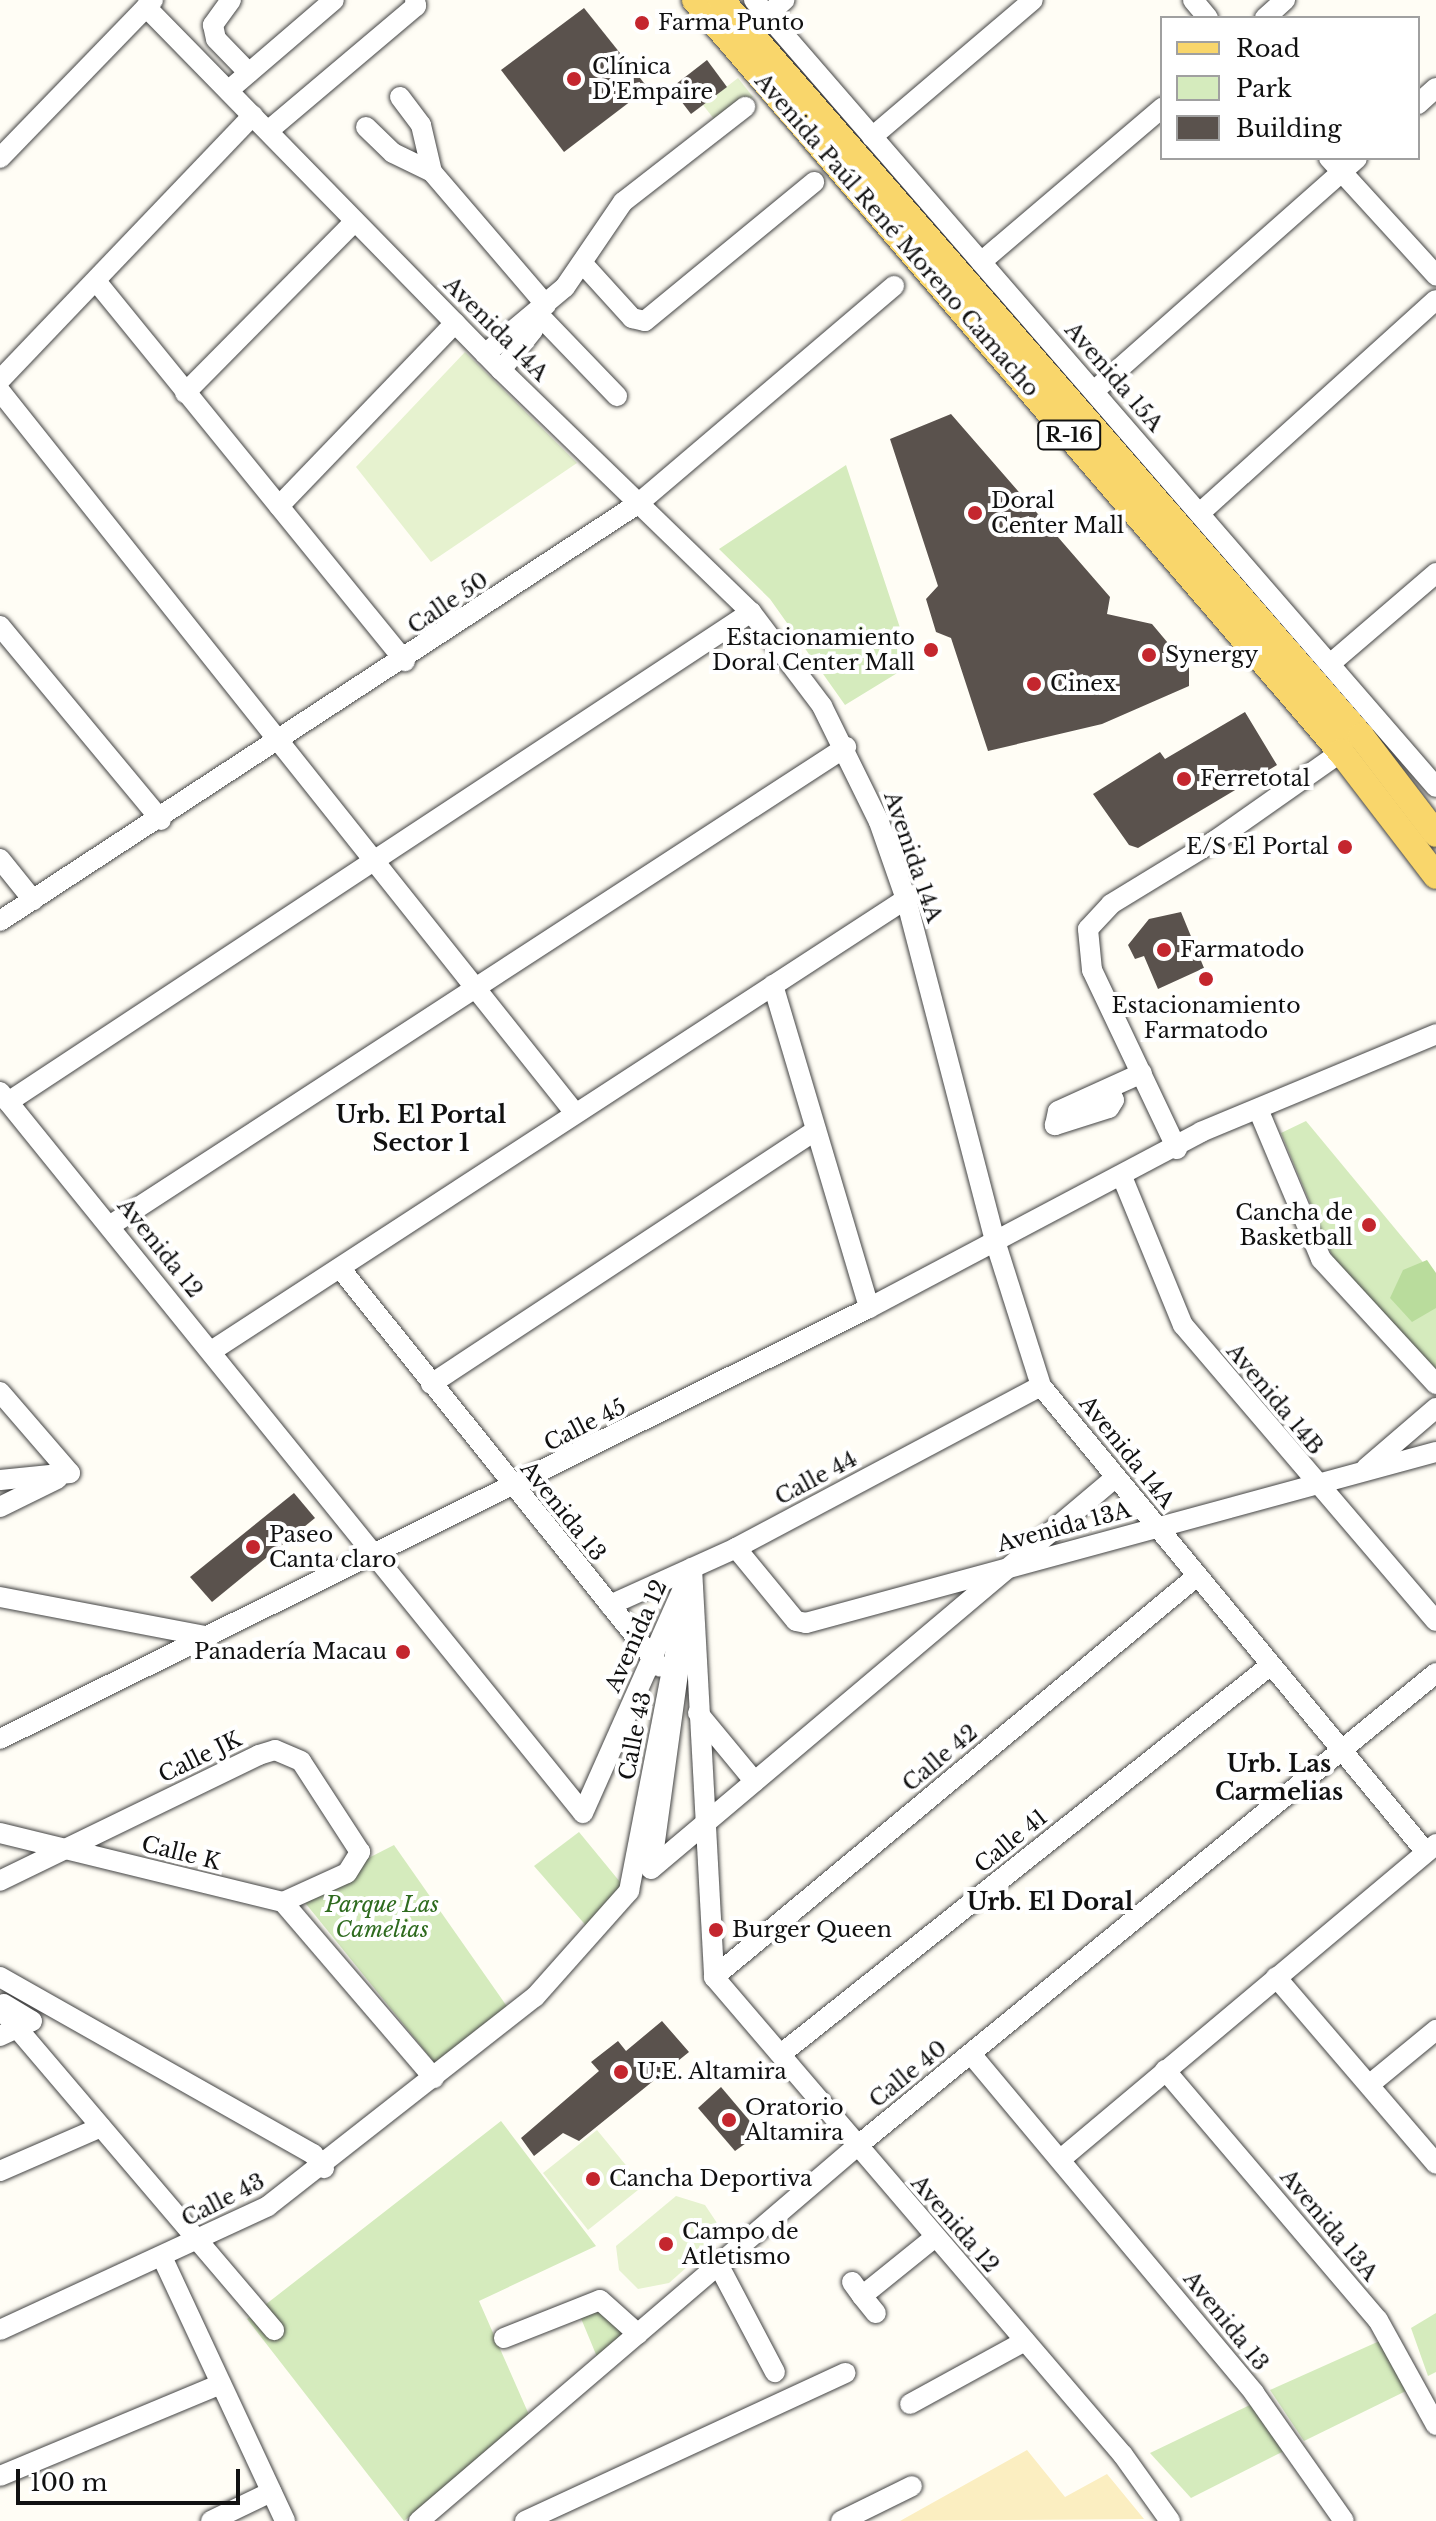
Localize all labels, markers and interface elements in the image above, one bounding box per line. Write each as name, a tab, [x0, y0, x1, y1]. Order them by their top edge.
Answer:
place label: Farma Punto	[658, 10, 804, 36]
marker: Farma Punto	[633, 14, 651, 32]
legend	[1160, 16, 1420, 160]
text: Road	[1236, 34, 1300, 63]
place label: Clínica D'Empaire	[592, 53, 713, 104]
marker: Clínica D'Empaire	[563, 68, 585, 90]
street label: Avenida Paúl René Moreno Camacho	[749, 68, 1045, 402]
text: Park	[1236, 74, 1292, 103]
text: Building	[1236, 114, 1342, 143]
street label: Avenida 14A	[438, 271, 554, 387]
street label: Avenida 15A	[1059, 317, 1169, 437]
road number: R-16	[1037, 419, 1101, 451]
place label: Doral Center Mall	[991, 487, 1125, 538]
marker: Doral Center Mall	[966, 504, 984, 522]
street label: Calle 50	[403, 567, 493, 639]
place label: Estacionamiento Doral Center Mall	[711, 624, 915, 676]
marker: Estacionamiento Doral Center Mall	[922, 641, 940, 659]
place label: Synergy	[1165, 642, 1258, 668]
marker: Synergy	[1140, 646, 1158, 664]
place label: Cinex	[1050, 671, 1116, 697]
marker: Cinex	[1025, 675, 1043, 693]
place label: Ferretotal	[1200, 766, 1310, 792]
marker: Ferretotal	[1175, 770, 1193, 788]
street label: Avenida 14A	[878, 788, 948, 926]
place label: E/S El Portal	[1186, 834, 1329, 860]
marker: E/S El Portal	[1336, 838, 1354, 856]
place label: Farmatodo	[1180, 937, 1304, 963]
marker: Farmatodo	[1155, 941, 1173, 959]
marker: Estacionamiento Farmatodo	[1197, 970, 1215, 988]
place label: Estacionamiento Farmatodo	[1111, 992, 1301, 1044]
district label: Urb. El Portal Sector 1	[336, 1101, 506, 1157]
street label: Avenida 12	[112, 1193, 208, 1303]
place label: Cancha de Basketball	[1235, 1199, 1353, 1250]
marker: Cancha de Basketball	[1360, 1216, 1378, 1234]
street label: Avenida 14B	[1221, 1338, 1329, 1460]
street label: Avenida 14A	[1074, 1390, 1180, 1514]
street label: Calle 45	[540, 1393, 630, 1457]
street label: Calle 44	[771, 1446, 861, 1510]
street label: Avenida 13	[515, 1456, 611, 1566]
street label: Avenida 13A	[994, 1496, 1134, 1558]
place label: Paseo Canta claro	[269, 1521, 397, 1572]
marker: Paseo Canta claro	[244, 1538, 262, 1556]
street label: Avenida 12	[599, 1576, 673, 1696]
place label: Panadería Macau	[194, 1639, 387, 1665]
marker: Panadería Macau	[394, 1643, 412, 1661]
street label: Calle 43	[614, 1690, 656, 1782]
street label: Calle 42	[897, 1719, 983, 1797]
street label: Calle JK	[154, 1726, 246, 1788]
district label: Urb. Las Carmelias	[1215, 1750, 1343, 1806]
street label: Calle 41	[969, 1804, 1053, 1878]
street label: Calle K	[139, 1830, 223, 1876]
district label: Urb. El Doral	[967, 1888, 1133, 1916]
park label: Parque Las Camelias	[325, 1891, 439, 1942]
place label: Burger Queen	[732, 1917, 892, 1943]
marker: Burger Queen	[707, 1921, 725, 1939]
street label: Calle 40	[864, 2035, 952, 2113]
place label: U.E. Altamira	[637, 2059, 788, 2085]
marker: U.E. Altamira	[612, 2063, 630, 2081]
place label: Oratorio Altamira	[745, 2094, 844, 2146]
marker: Oratorio Altamira	[720, 2111, 738, 2129]
street label: Avenida 13A	[1275, 2164, 1383, 2286]
place label: Cancha Deportiva	[609, 2166, 812, 2192]
street label: Calle 43	[177, 2168, 269, 2232]
marker: Cancha Deportiva	[584, 2170, 602, 2188]
street label: Avenida 12	[905, 2170, 1005, 2278]
place label: Campo de Atletismo	[682, 2218, 799, 2270]
marker: Campo de Atletismo	[657, 2235, 675, 2253]
street label: Avenida 13	[1178, 2266, 1274, 2376]
scale bar	[20, 2453, 244, 2503]
text: 100 m	[30, 2468, 108, 2497]

